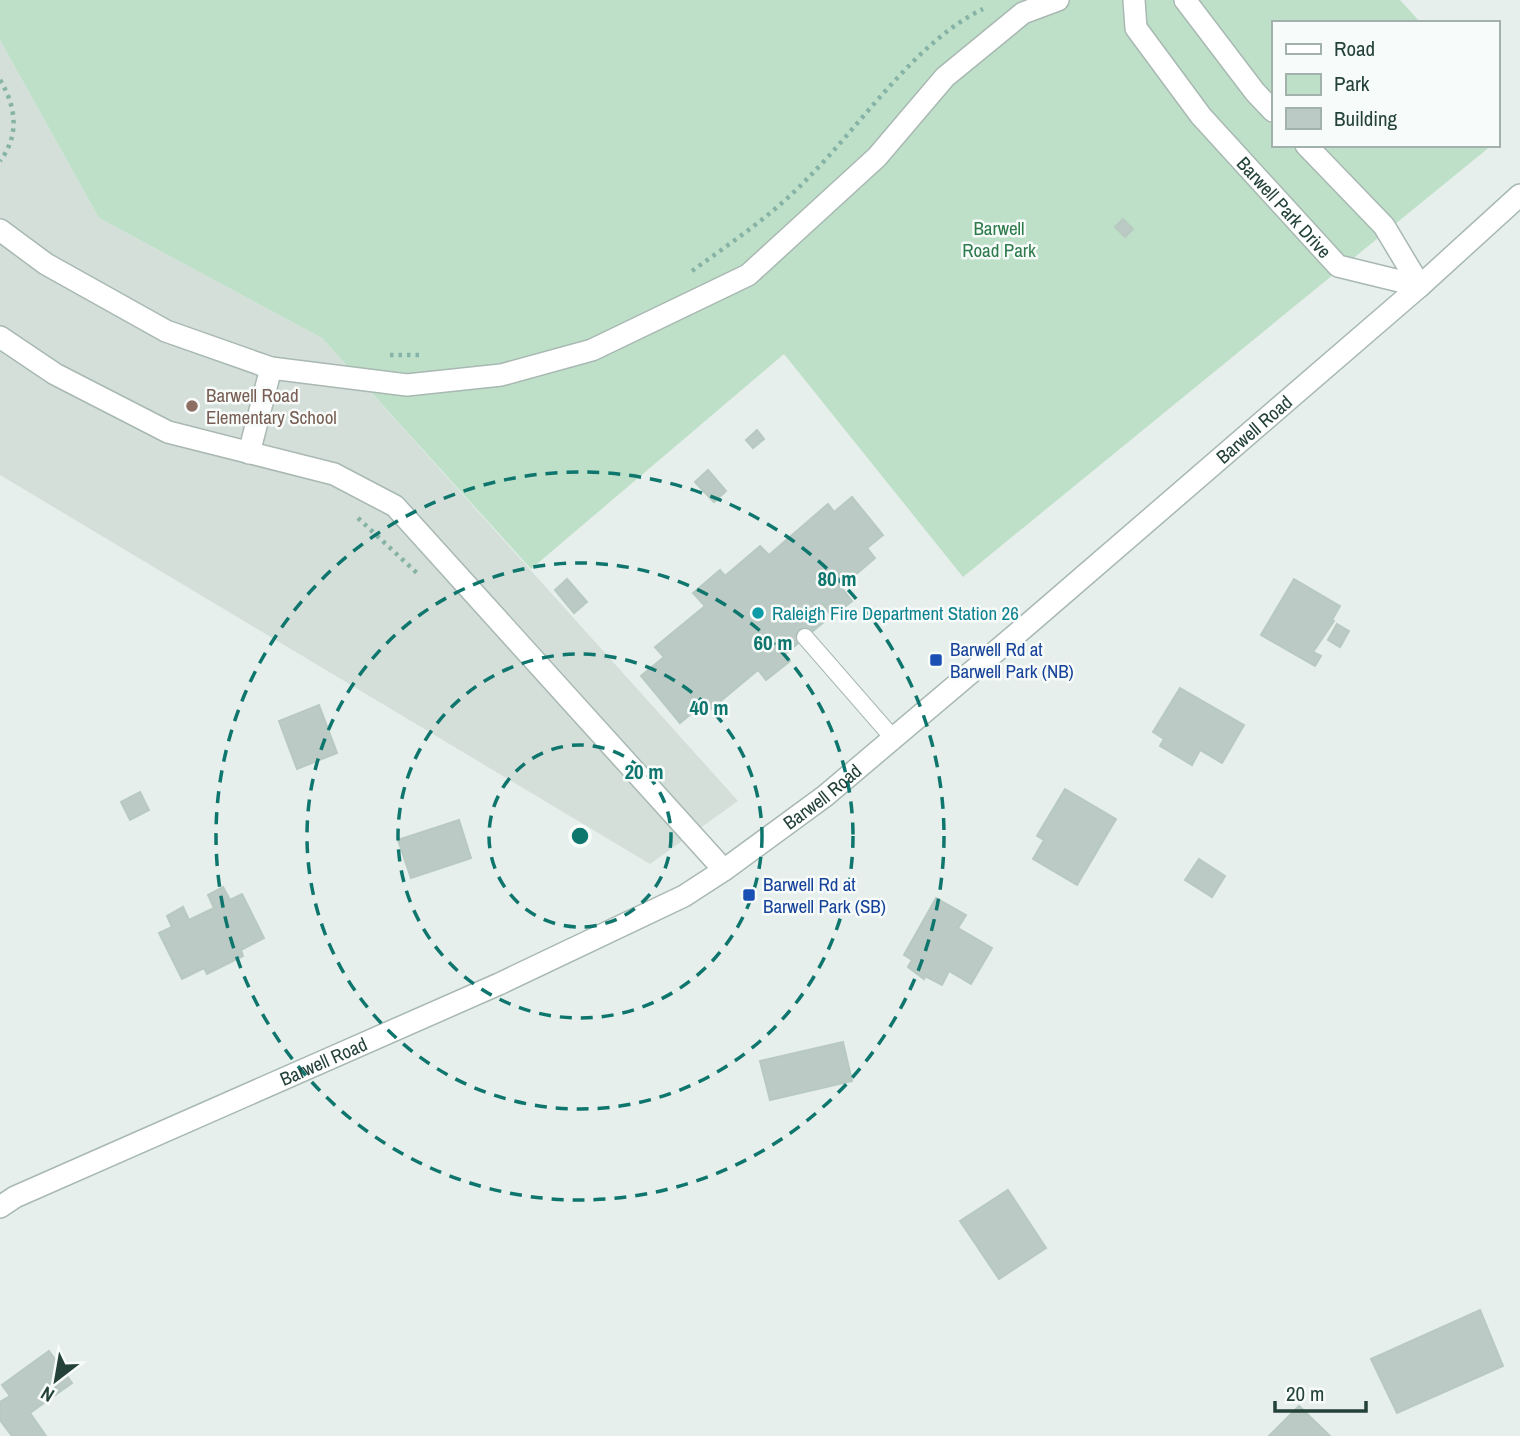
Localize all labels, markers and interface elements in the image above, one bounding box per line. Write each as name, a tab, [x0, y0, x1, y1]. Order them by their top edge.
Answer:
legend	[1272, 21, 1499, 147]
text: Road	[1334, 34, 1375, 63]
text: Park	[1334, 69, 1370, 98]
text: Building	[1334, 104, 1398, 133]
street label: Barwell Park Drive	[1231, 151, 1337, 264]
park label: Barwell Road Park	[962, 215, 1036, 263]
place label: Barwell Road Elementary School	[206, 382, 337, 430]
street label: Barwell Road	[1210, 389, 1298, 469]
marker: Barwell Road Elementary School	[184, 398, 200, 414]
text: 80 m	[817, 564, 857, 593]
place label: Raleigh Fire Department Station 26	[772, 600, 1019, 626]
marker: Raleigh Fire Department Station 26	[750, 605, 766, 621]
text: 60 m	[753, 628, 793, 657]
place label: Barwell Rd at Barwell Park (NB)	[950, 636, 1074, 684]
marker: Barwell Rd at Barwell Park (NB)	[928, 652, 944, 668]
text: 40 m	[689, 693, 729, 722]
text: 20 m	[624, 757, 664, 786]
street label: Barwell Road	[778, 758, 867, 835]
centre of rings	[568, 824, 592, 848]
place label: Barwell Rd at Barwell Park (SB)	[763, 871, 886, 919]
marker: Barwell Rd at Barwell Park (SB)	[741, 887, 757, 903]
street label: Barwell Road	[276, 1031, 371, 1092]
north arrow	[21, 1345, 91, 1415]
scale bar	[1275, 1370, 1366, 1414]
text: 20 m	[1286, 1379, 1324, 1408]
text: N	[36, 1381, 59, 1409]

